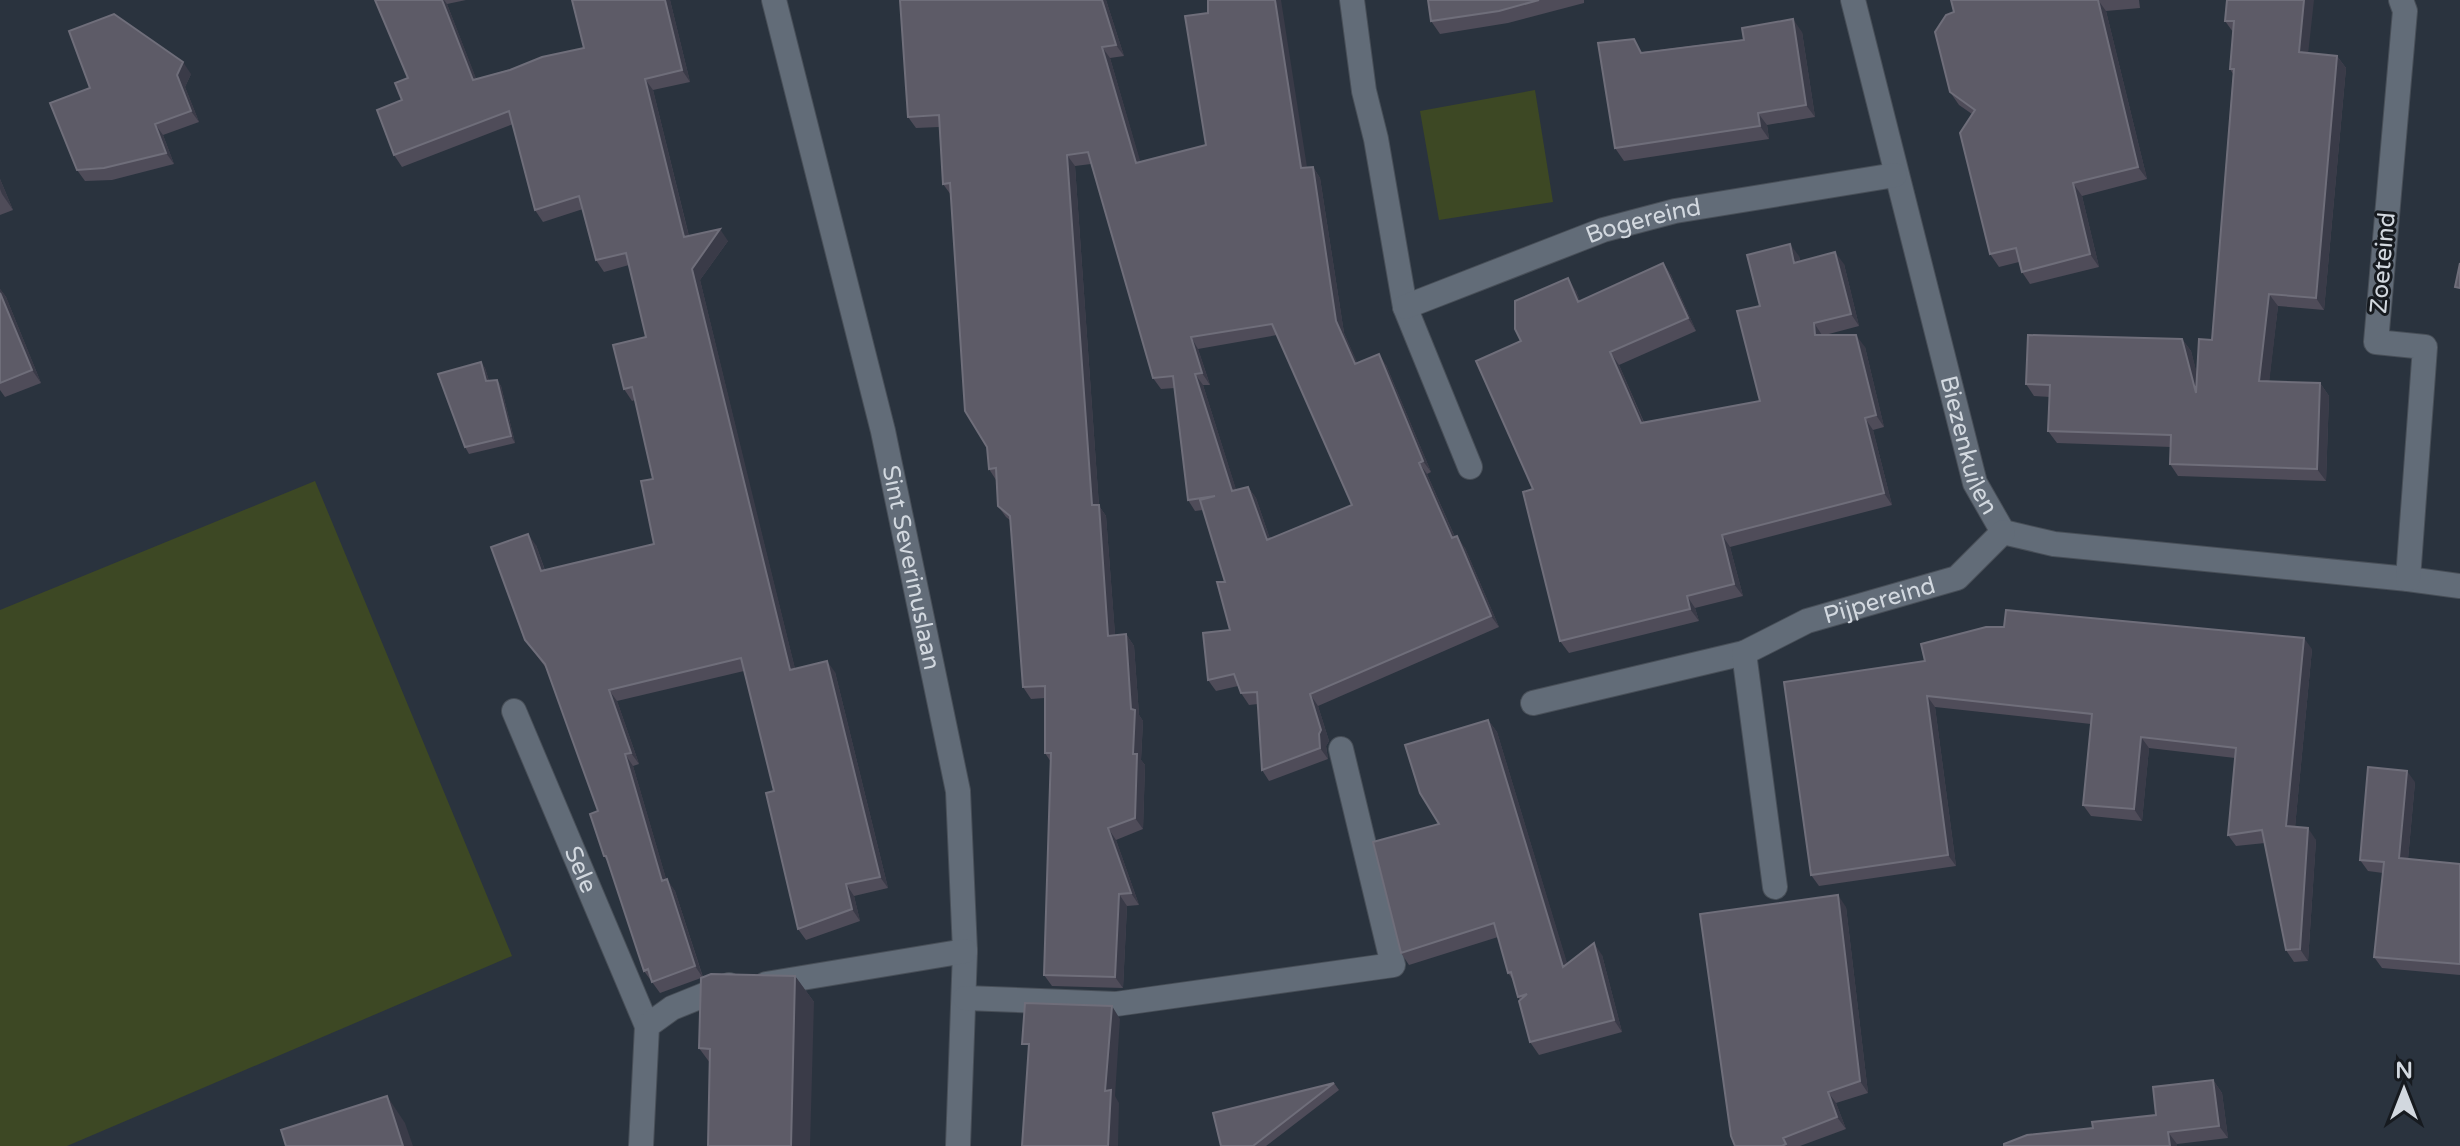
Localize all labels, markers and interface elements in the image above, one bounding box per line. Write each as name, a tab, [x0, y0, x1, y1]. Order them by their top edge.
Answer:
street label: Bogereind	[1581, 192, 1703, 250]
street label: Zoeteind	[2364, 211, 2402, 315]
street label: Biezenkuilen	[1934, 373, 2004, 520]
street label: Sint Severinuslaan	[876, 463, 947, 672]
street label: Pijpereind	[1820, 570, 1939, 630]
street label: Sele	[558, 842, 604, 897]
north arrow	[2364, 1050, 2444, 1130]
text: N	[2395, 1058, 2413, 1084]

